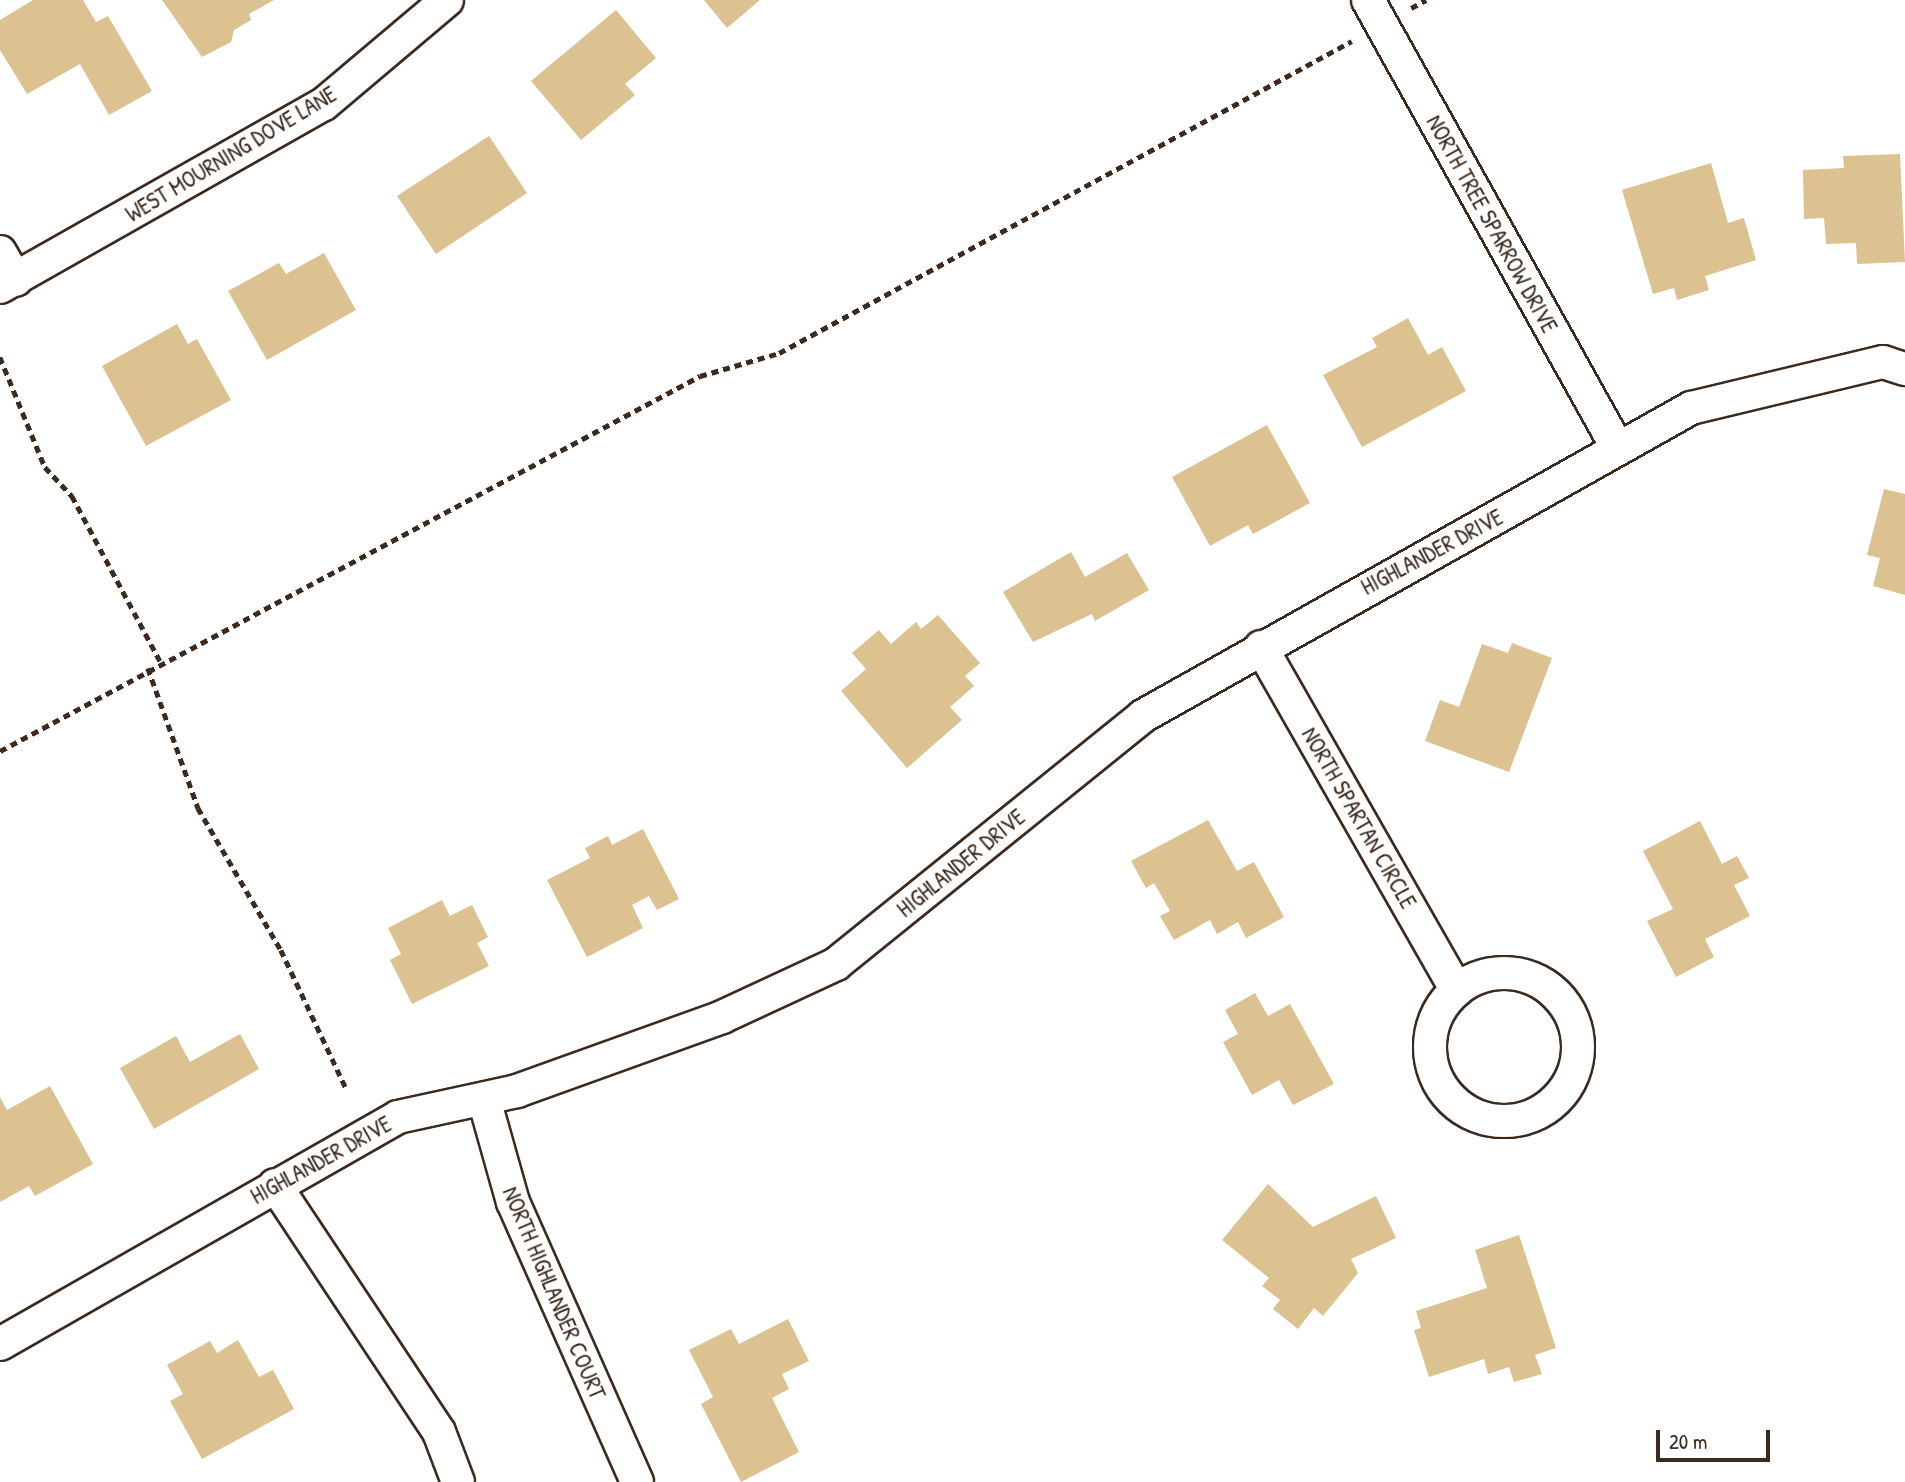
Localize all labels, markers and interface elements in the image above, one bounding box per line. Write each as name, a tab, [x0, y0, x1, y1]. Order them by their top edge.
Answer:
street label: WEST MOURNING DOVE LANE	[121, 80, 341, 228]
street label: NORTH TREE SPARROW DRIVE	[1421, 110, 1563, 338]
street label: HIGHLANDER DRIVE	[1356, 503, 1508, 601]
street label: NORTH SPARTAN CIRCLE	[1296, 722, 1422, 914]
street label: HIGHLANDER DRIVE	[891, 803, 1031, 923]
street label: HIGHLANDER DRIVE	[246, 1110, 396, 1210]
street label: NORTH HIGHLANDER COURT	[497, 1183, 611, 1403]
scale bar	[1660, 1416, 1774, 1460]
text: 20 m	[1669, 1427, 1707, 1456]

